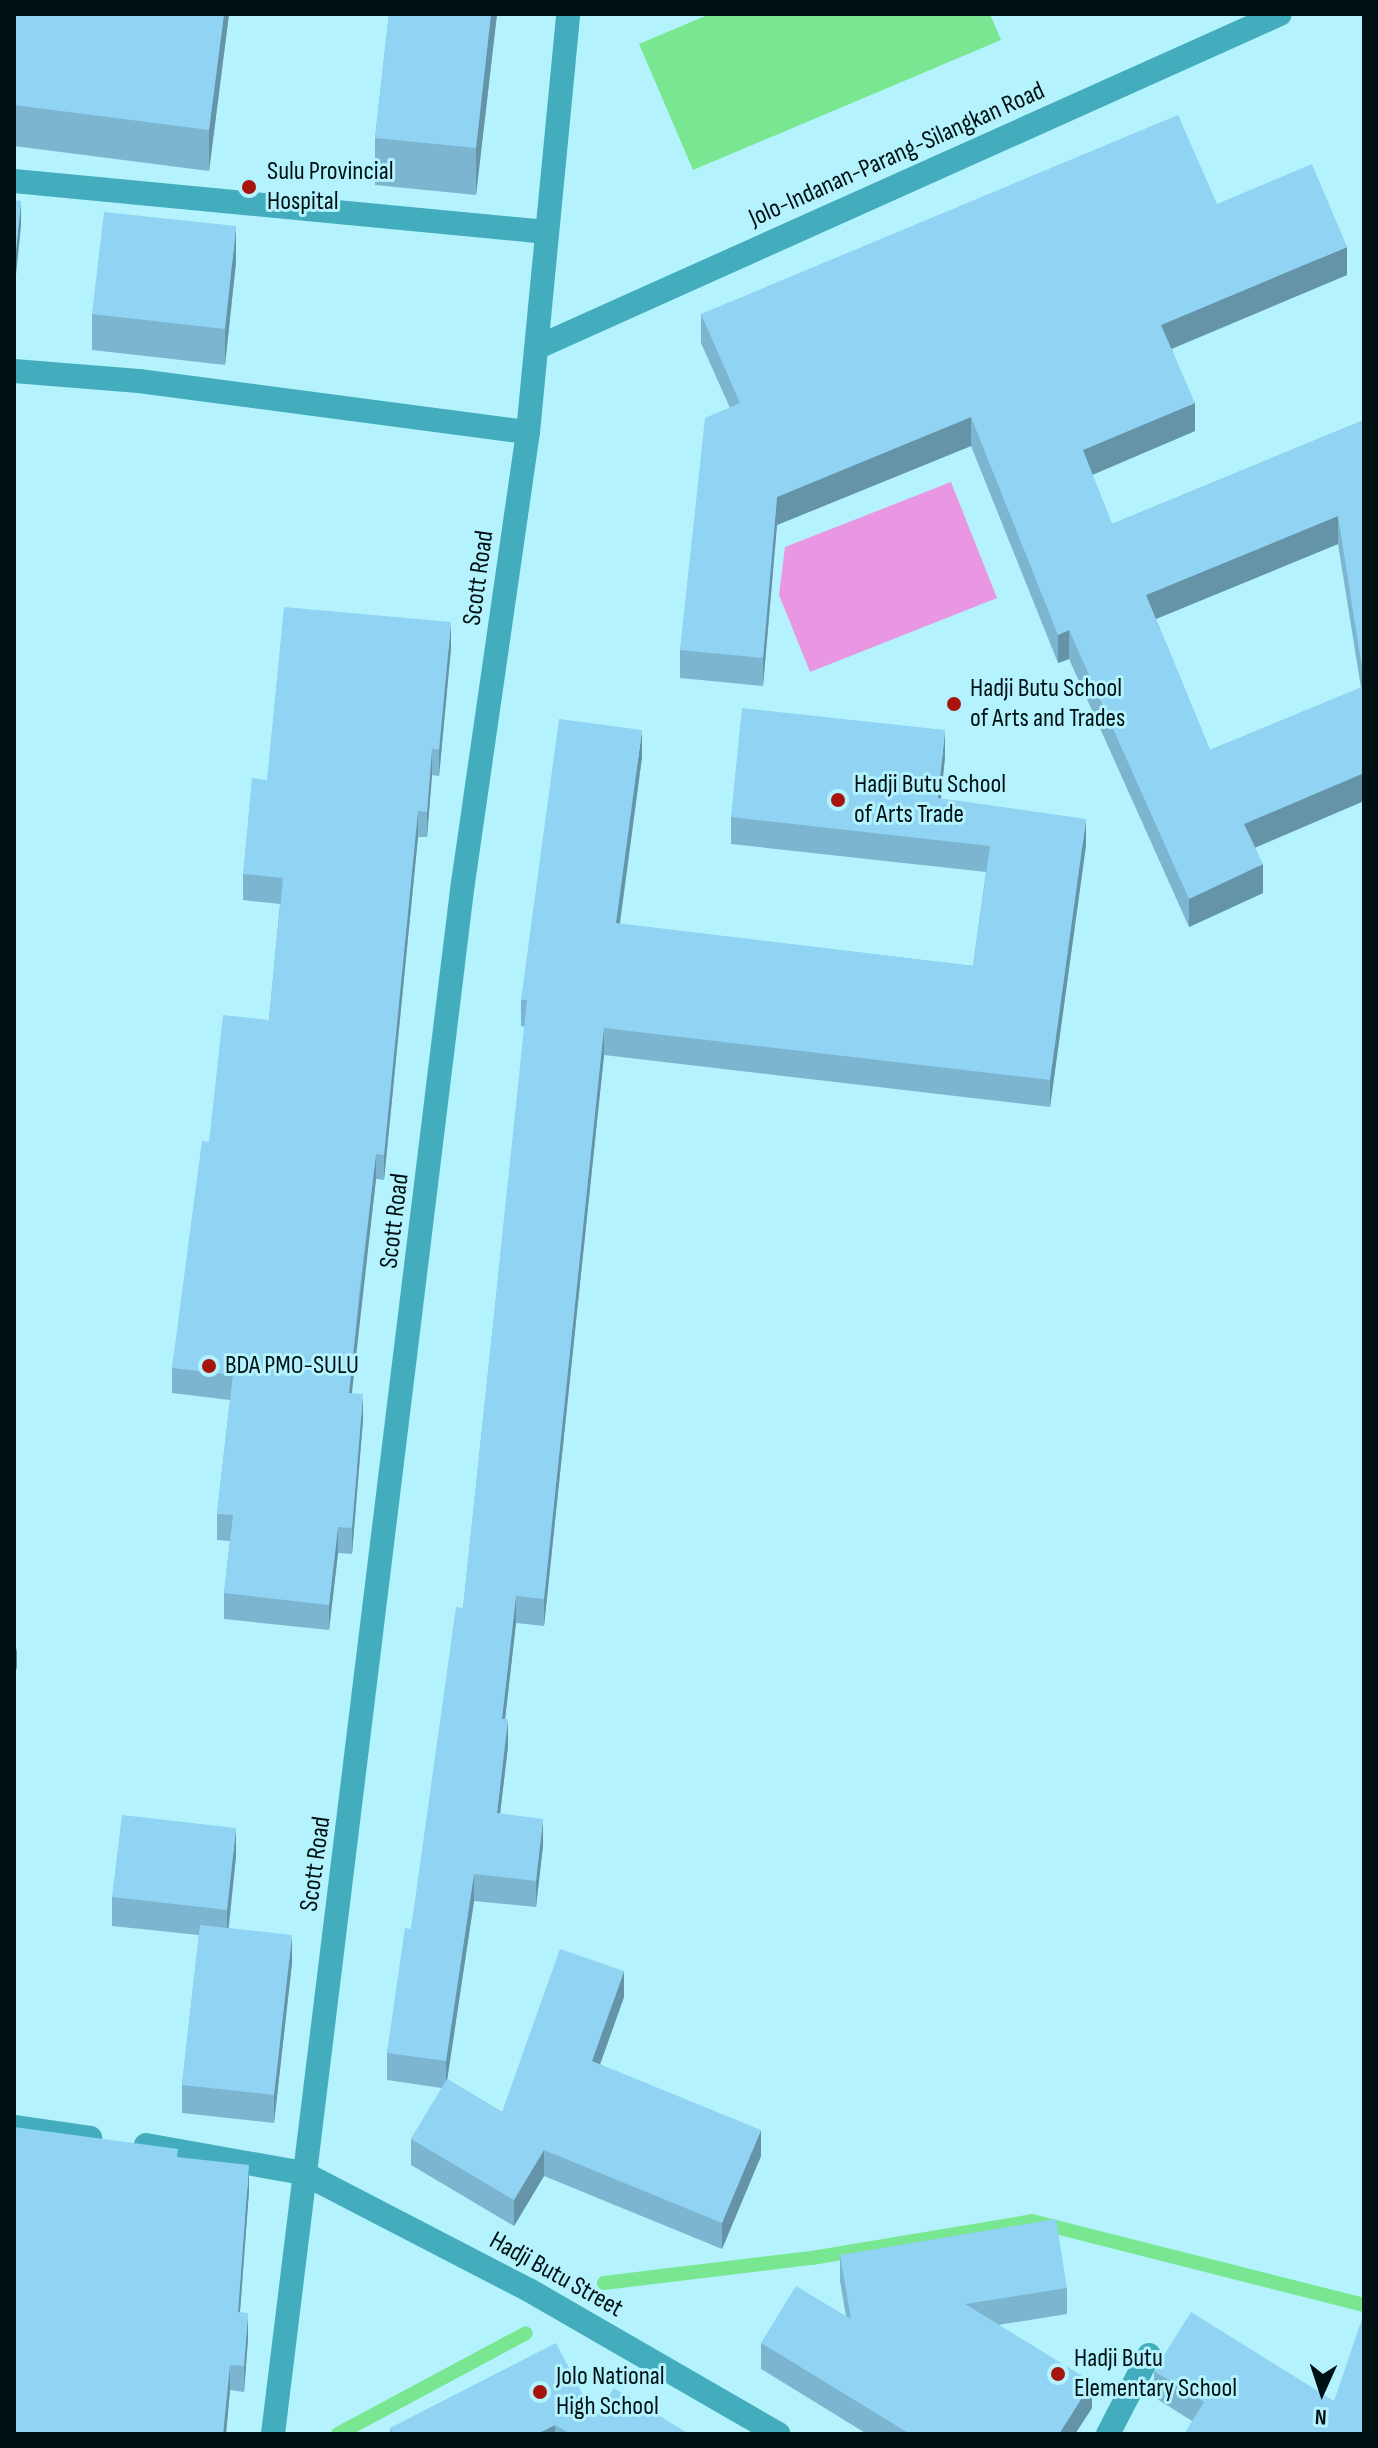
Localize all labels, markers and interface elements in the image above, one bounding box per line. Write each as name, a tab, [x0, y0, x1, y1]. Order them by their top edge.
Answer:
street label: Jolo-Indanan-Parang-Silangkan Road	[744, 76, 1050, 234]
place label: Sulu Provincial Hospital	[267, 156, 394, 218]
marker: Sulu Provincial Hospital	[238, 176, 260, 198]
street label: Scott Road	[457, 529, 501, 627]
place label: Hadji Butu School of Arts and Trades	[970, 673, 1125, 734]
marker: Hadji Butu School of Arts and Trades	[945, 695, 963, 713]
place label: Hadji Butu School of Arts Trade	[854, 769, 1006, 830]
marker: Hadji Butu School of Arts Trade	[829, 791, 847, 809]
street label: Scott Road	[374, 1172, 416, 1270]
place label: BDA PMO-SULU	[225, 1350, 359, 1382]
marker: BDA PMO-SULU	[200, 1357, 218, 1375]
street label: Scott Road	[294, 1815, 338, 1913]
street label: Hadji Butu Street	[484, 2226, 628, 2324]
place label: Hadji Butu Elementary School	[1074, 2343, 1237, 2404]
north arrow	[1282, 2352, 1362, 2432]
place label: Jolo National High School	[556, 2361, 665, 2422]
marker: Hadji Butu Elementary School	[1049, 2365, 1067, 2383]
marker: Jolo National High School	[531, 2383, 549, 2401]
text: N	[1314, 2403, 1327, 2430]

